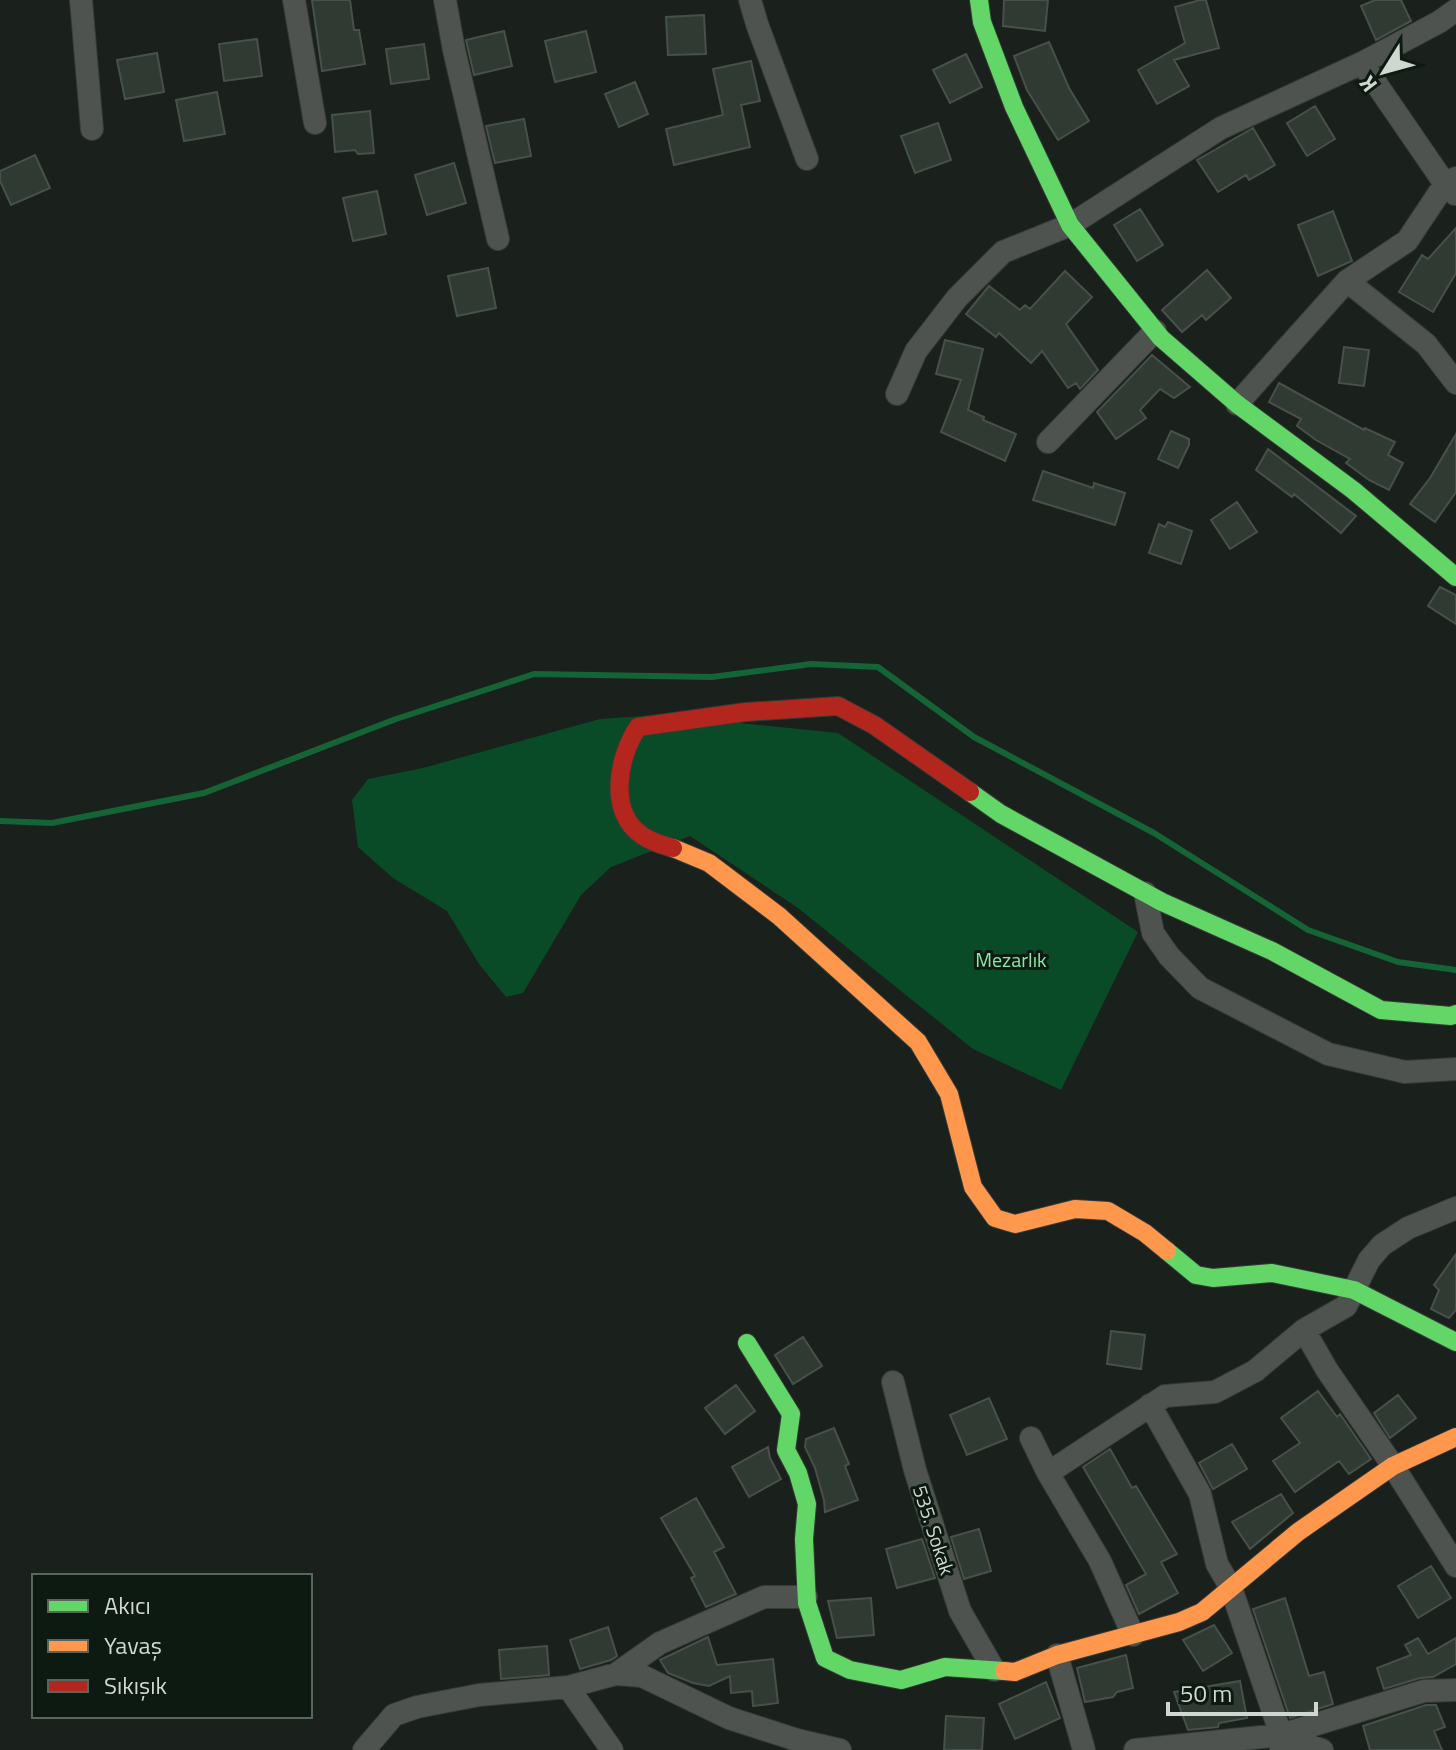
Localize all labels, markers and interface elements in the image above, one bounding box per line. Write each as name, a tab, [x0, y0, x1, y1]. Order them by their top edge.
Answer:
north arrow	[1344, 32, 1424, 112]
text: K	[1351, 69, 1386, 99]
park label: Mezarlık	[975, 944, 1047, 975]
street label: 535. Sokak	[905, 1481, 963, 1579]
legend	[32, 1574, 312, 1718]
text: Akıcı	[104, 1587, 151, 1623]
text: Yavaş	[104, 1627, 162, 1663]
scale bar	[1168, 1666, 1316, 1716]
text: Sıkışık	[104, 1667, 167, 1703]
text: 50 m	[1180, 1675, 1232, 1711]

